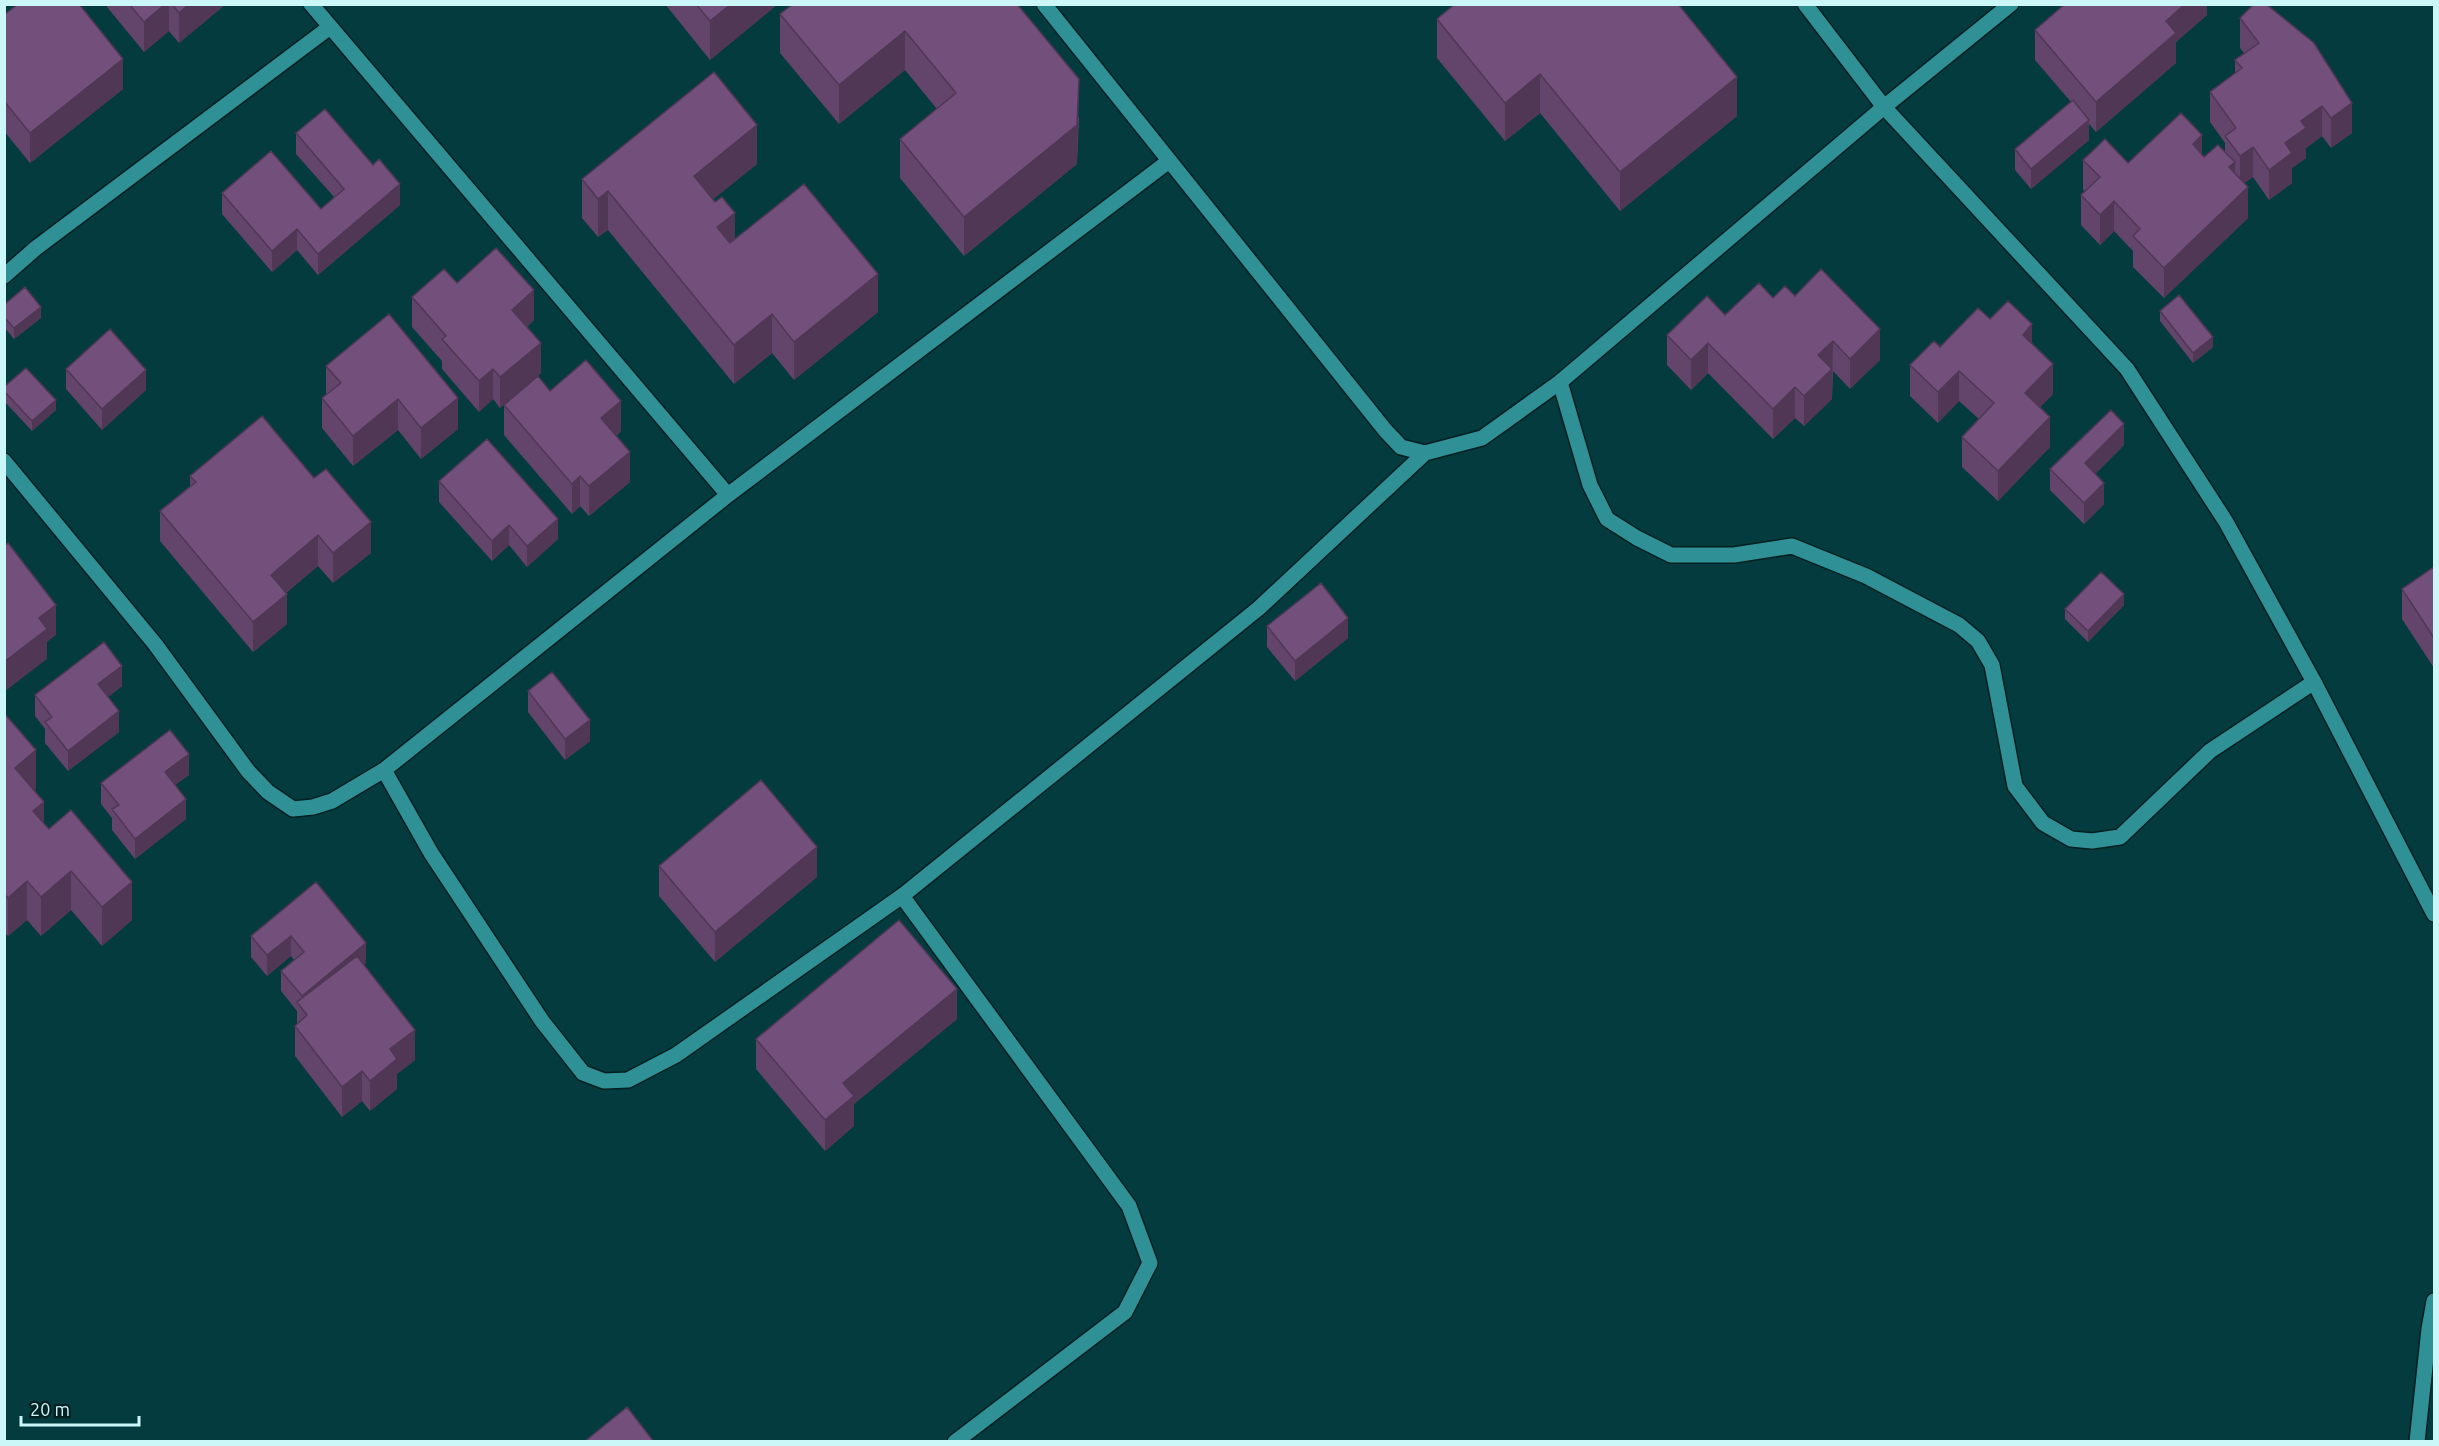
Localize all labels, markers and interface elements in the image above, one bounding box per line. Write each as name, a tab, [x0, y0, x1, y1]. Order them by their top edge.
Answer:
scale bar	[21, 1389, 140, 1427]
text: 20 m	[30, 1399, 70, 1419]

